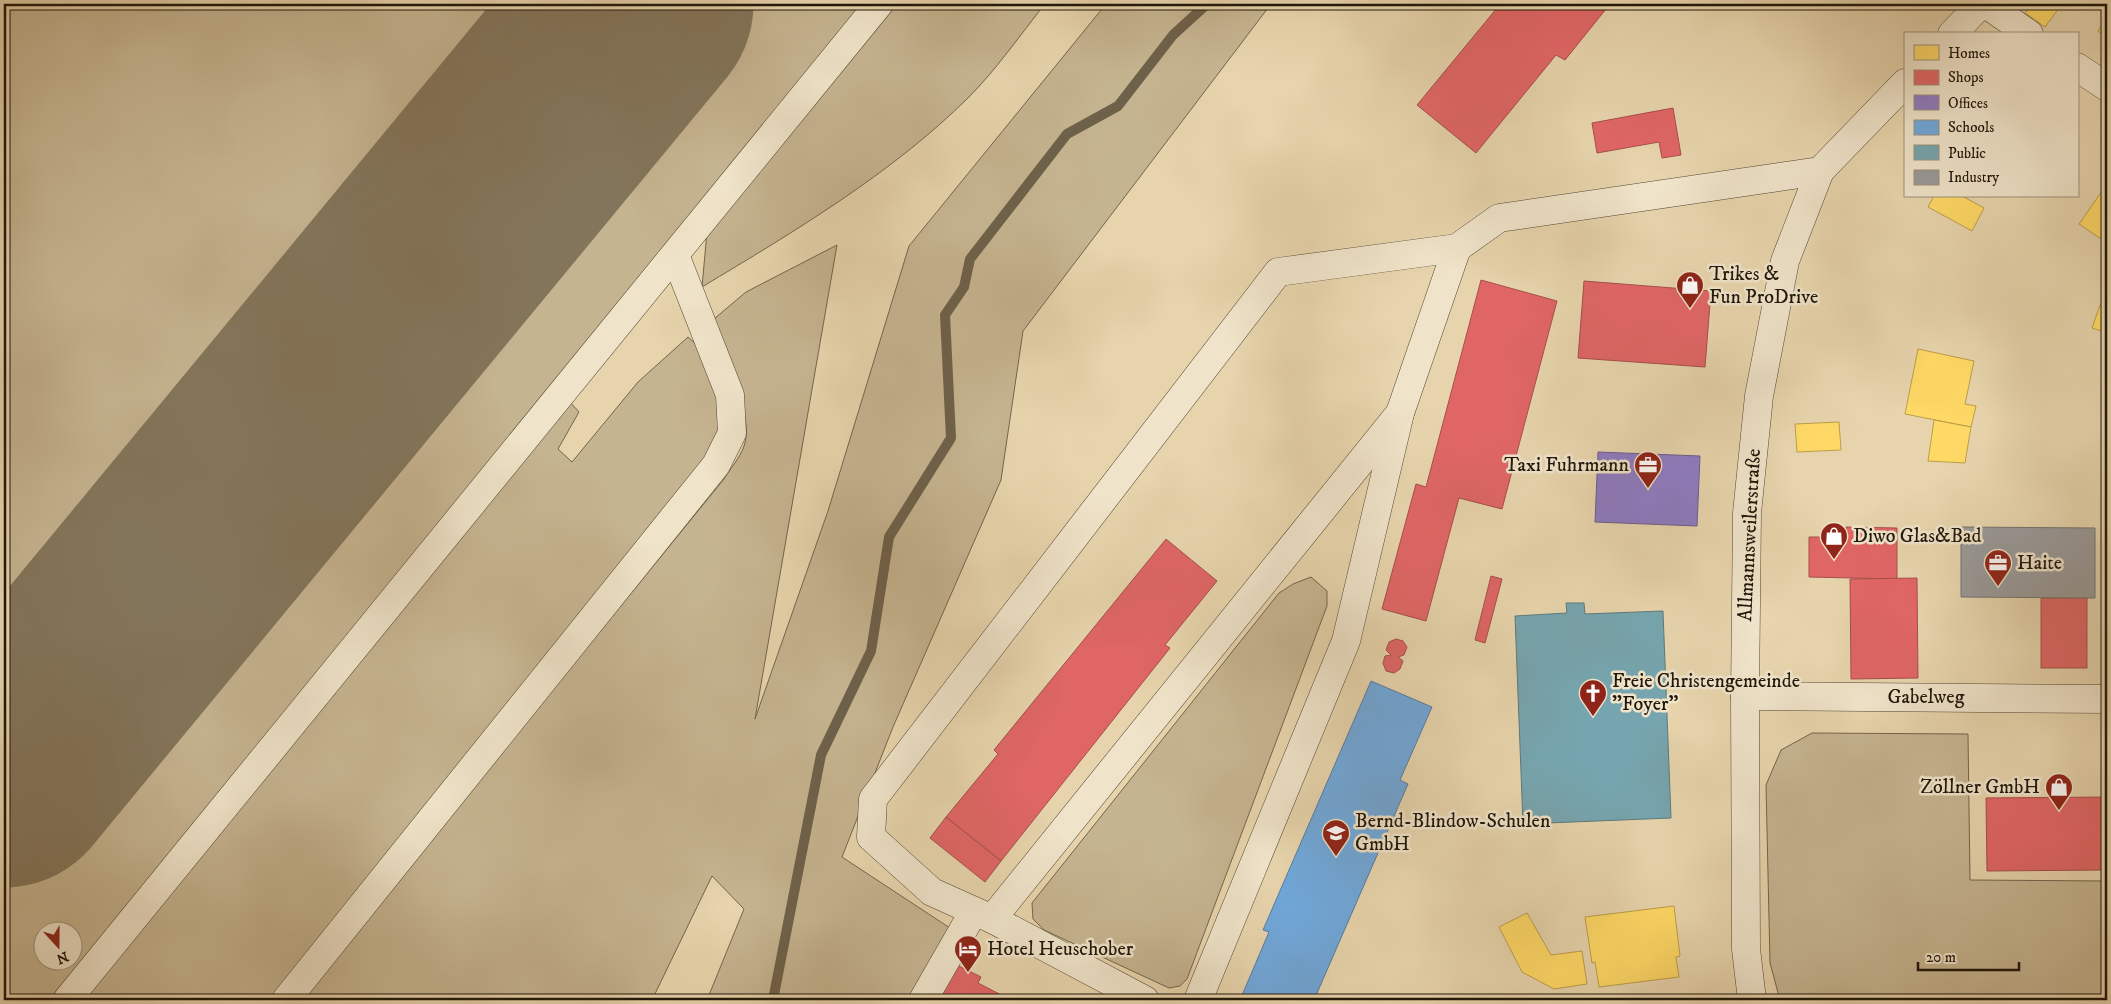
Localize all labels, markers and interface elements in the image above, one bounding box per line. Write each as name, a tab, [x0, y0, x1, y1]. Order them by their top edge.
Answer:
legend	[1904, 32, 2078, 198]
text: Homes	[1948, 44, 1990, 63]
text: Shops	[1948, 68, 1984, 87]
text: Offices	[1948, 94, 1988, 113]
text: Schools	[1948, 118, 1994, 137]
text: Public	[1948, 144, 1986, 163]
text: Industry	[1948, 168, 2000, 187]
place label: Trikes & Fun ProDrive	[1709, 262, 1818, 310]
shop icon: Trikes & Fun ProDrive	[1675, 270, 1705, 309]
street label: Allmannsweilerstraße	[1733, 448, 1767, 622]
office icon: Taxi Fuhrmann	[1633, 450, 1663, 489]
place label: Taxi Fuhrmann	[1504, 453, 1630, 478]
shop icon: Diwo Glas&Bad	[1819, 521, 1849, 560]
place label: Diwo Glas&Bad	[1853, 524, 1982, 549]
office icon: Haite	[1983, 548, 2013, 587]
place label: Haite	[2017, 551, 2062, 576]
place label: Freie Christengemeinde "Foyer"	[1612, 669, 1800, 717]
church icon: Freie Christengemeinde "Foyer"	[1578, 678, 1608, 717]
street label: Gabelweg	[1888, 685, 1965, 710]
shop icon: Zöllner GmbH	[2044, 772, 2074, 811]
place label: Zöllner GmbH	[1920, 775, 2040, 800]
place label: Bernd-Blindow-Schulen GmbH	[1355, 809, 1551, 857]
school or university icon: Bernd-Blindow-Schulen GmbH	[1321, 818, 1351, 857]
north arrow	[32, 922, 82, 972]
hotel icon: Hotel Heuschober	[953, 934, 983, 973]
place label: Hotel Heuschober	[987, 937, 1134, 962]
scale bar	[1918, 939, 2020, 971]
text: N	[53, 947, 71, 968]
text: 20 m	[1926, 948, 1956, 967]

